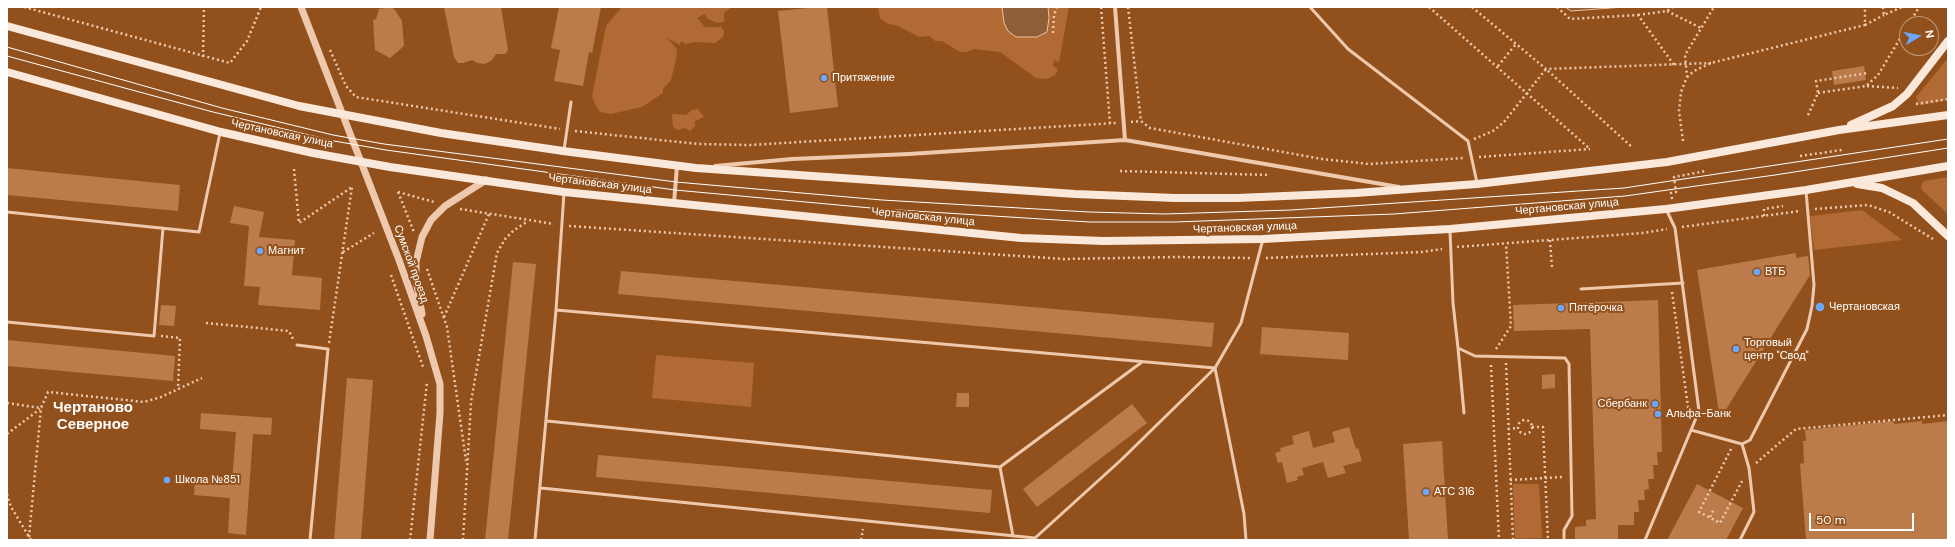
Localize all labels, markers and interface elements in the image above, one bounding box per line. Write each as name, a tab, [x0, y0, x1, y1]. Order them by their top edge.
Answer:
north arrow	[1899, 16, 1939, 56]
text: N	[1922, 29, 1937, 39]
place label: Притяжение	[832, 71, 895, 85]
marker: Притяжение	[819, 73, 829, 83]
street label: Чертановская улица	[230, 117, 334, 151]
street label: Чертановская улица	[548, 171, 652, 197]
street label: Чертановская улица	[1515, 196, 1619, 218]
street label: Чертановская улица	[871, 205, 975, 229]
street label: Чертановская улица	[1193, 220, 1297, 236]
street label: Сумской проезд	[391, 223, 431, 305]
place label: Магнит	[268, 244, 305, 258]
marker: Магнит	[255, 246, 265, 256]
place label: ВТБ	[1765, 265, 1786, 279]
marker: ВТБ	[1752, 267, 1762, 277]
place label: Чертановская	[1829, 300, 1900, 314]
place label: Пятёрочка	[1569, 301, 1623, 315]
marker: Чертановская	[1814, 301, 1826, 313]
marker: Пятёрочка	[1556, 303, 1566, 313]
place label: Торговый центр "Свод"	[1744, 336, 1809, 362]
marker: Торговый центр "Свод"	[1731, 344, 1741, 354]
place label: Сбербанк	[1598, 397, 1647, 411]
district label: Чертаново Северное	[53, 399, 133, 434]
marker: Сбербанк	[1650, 399, 1660, 409]
place label: Альфа-Банк	[1666, 407, 1731, 421]
marker: Альфа-Банк	[1653, 409, 1663, 419]
place label: Школа №851	[175, 473, 240, 487]
marker: Школа №851	[162, 475, 172, 485]
place label: АТС 316	[1434, 485, 1475, 499]
marker: АТС 316	[1421, 487, 1431, 497]
scale bar	[1811, 505, 1916, 531]
text: 50 m	[1816, 512, 1845, 528]

